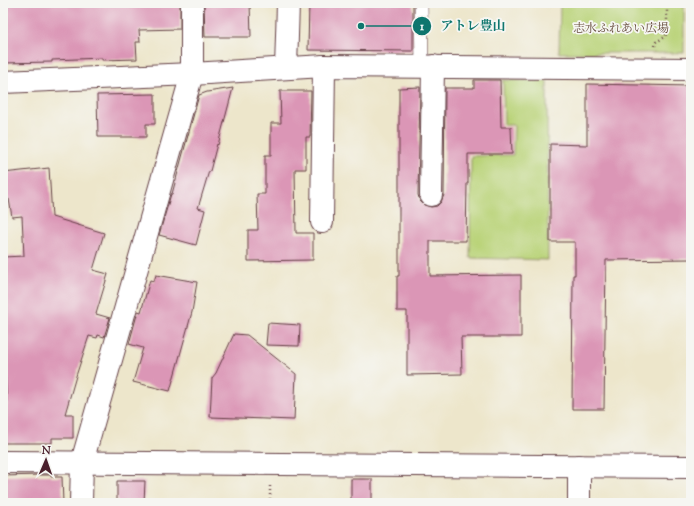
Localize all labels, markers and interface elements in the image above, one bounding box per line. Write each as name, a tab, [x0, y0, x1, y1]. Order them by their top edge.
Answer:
callout: アトレ豊山	[412, 13, 513, 38]
text: 1	[419, 18, 425, 36]
text: アトレ豊山	[440, 18, 506, 36]
park label: 志水ふれあい広場	[573, 20, 669, 38]
north arrow	[26, 440, 66, 480]
text: N	[41, 443, 51, 459]

